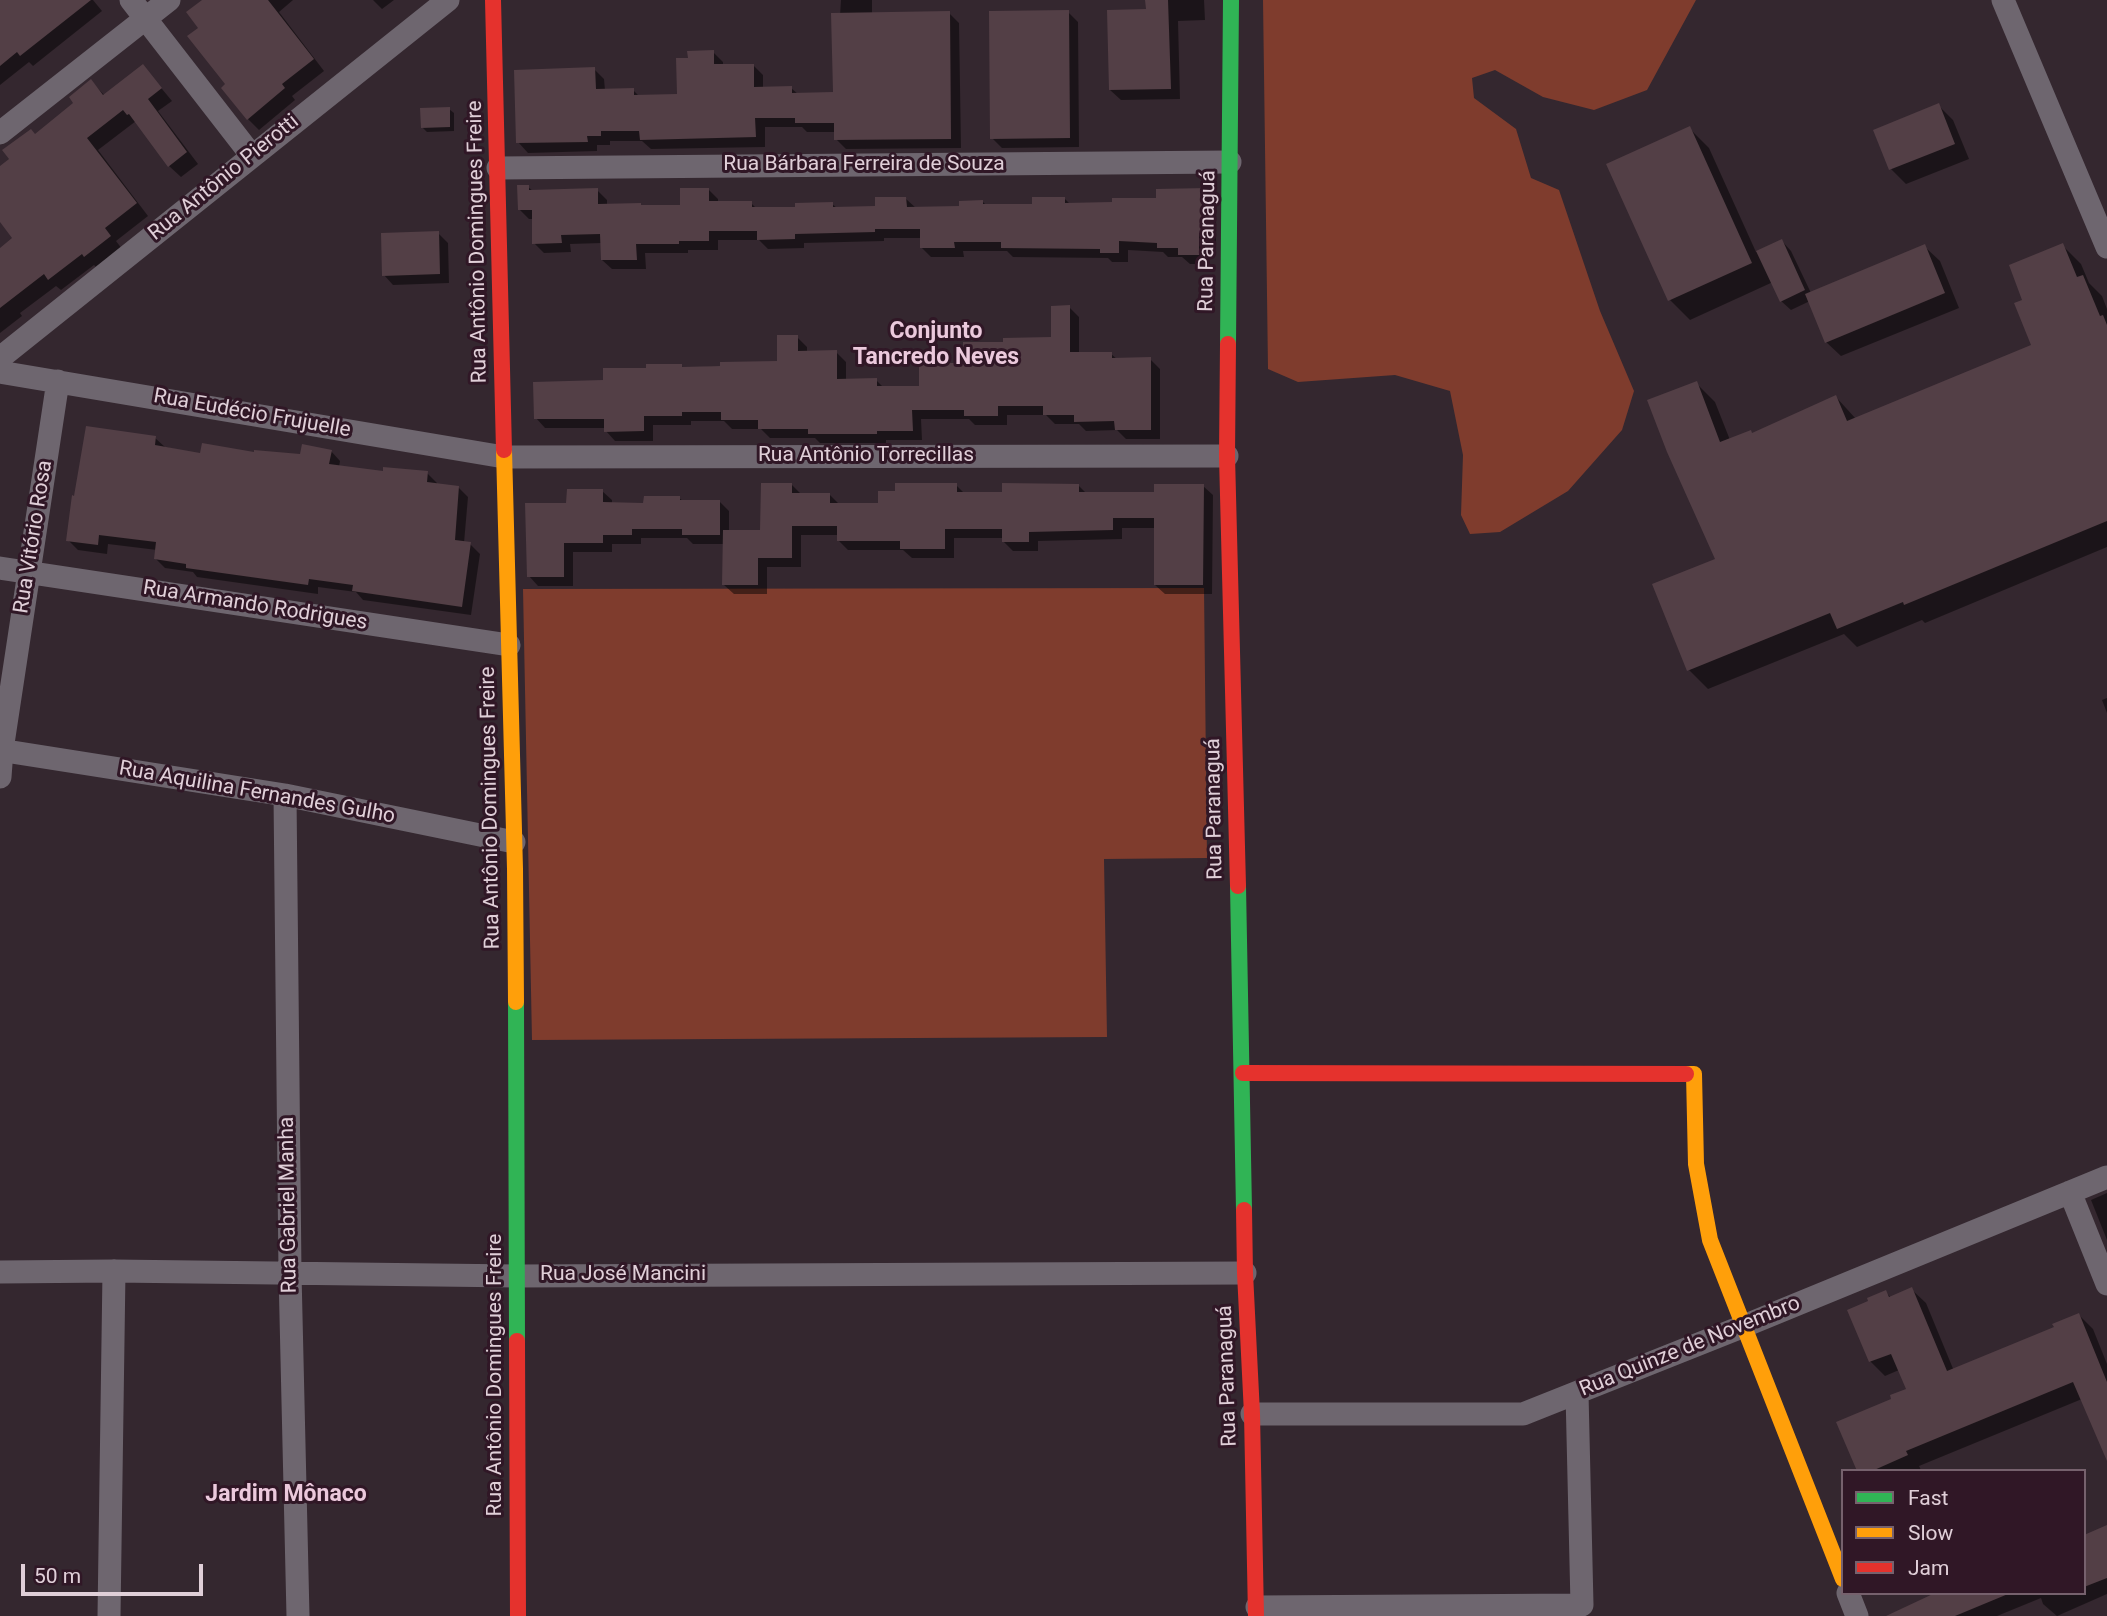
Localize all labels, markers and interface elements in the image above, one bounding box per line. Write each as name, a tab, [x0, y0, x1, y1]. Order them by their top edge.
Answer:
street label: Rua Antônio Domingues Freire	[463, 100, 493, 384]
street label: Rua Antônio Pierotti	[144, 110, 304, 246]
street label: Rua Bárbara Ferreira de Souza	[723, 152, 1005, 178]
street label: Rua Paranaguá	[1194, 170, 1222, 312]
district label: Conjunto Tancredo Neves	[853, 318, 1019, 372]
street label: Rua Eudécio Frujuelle	[151, 384, 353, 444]
street label: Rua Antônio Torrecillas	[758, 443, 974, 469]
street label: Rua Vitório Rosa	[9, 459, 59, 615]
street label: Rua Armando Rodrigues	[141, 576, 369, 636]
street label: Rua Antônio Domingues Freire	[476, 666, 506, 950]
street label: Rua Paranaguá	[1201, 738, 1229, 880]
street label: Rua Aquilina Fernandes Gulho	[117, 756, 397, 830]
street label: Rua Gabriel Manha	[275, 1116, 303, 1294]
street label: Rua Antônio Domingues Freire	[483, 1234, 509, 1516]
street label: Rua José Mancini	[540, 1262, 706, 1288]
street label: Rua Quinze de Novembro	[1576, 1291, 1804, 1403]
street label: Rua Paranaguá	[1213, 1305, 1243, 1447]
legend	[1841, 1469, 2086, 1595]
district label: Jardim Mônaco	[205, 1481, 367, 1509]
text: Fast	[1908, 1486, 1948, 1510]
text: Slow	[1908, 1521, 1953, 1545]
scale bar	[24, 1550, 206, 1594]
text: Jam	[1908, 1556, 1949, 1580]
text: 50 m	[34, 1564, 81, 1588]

